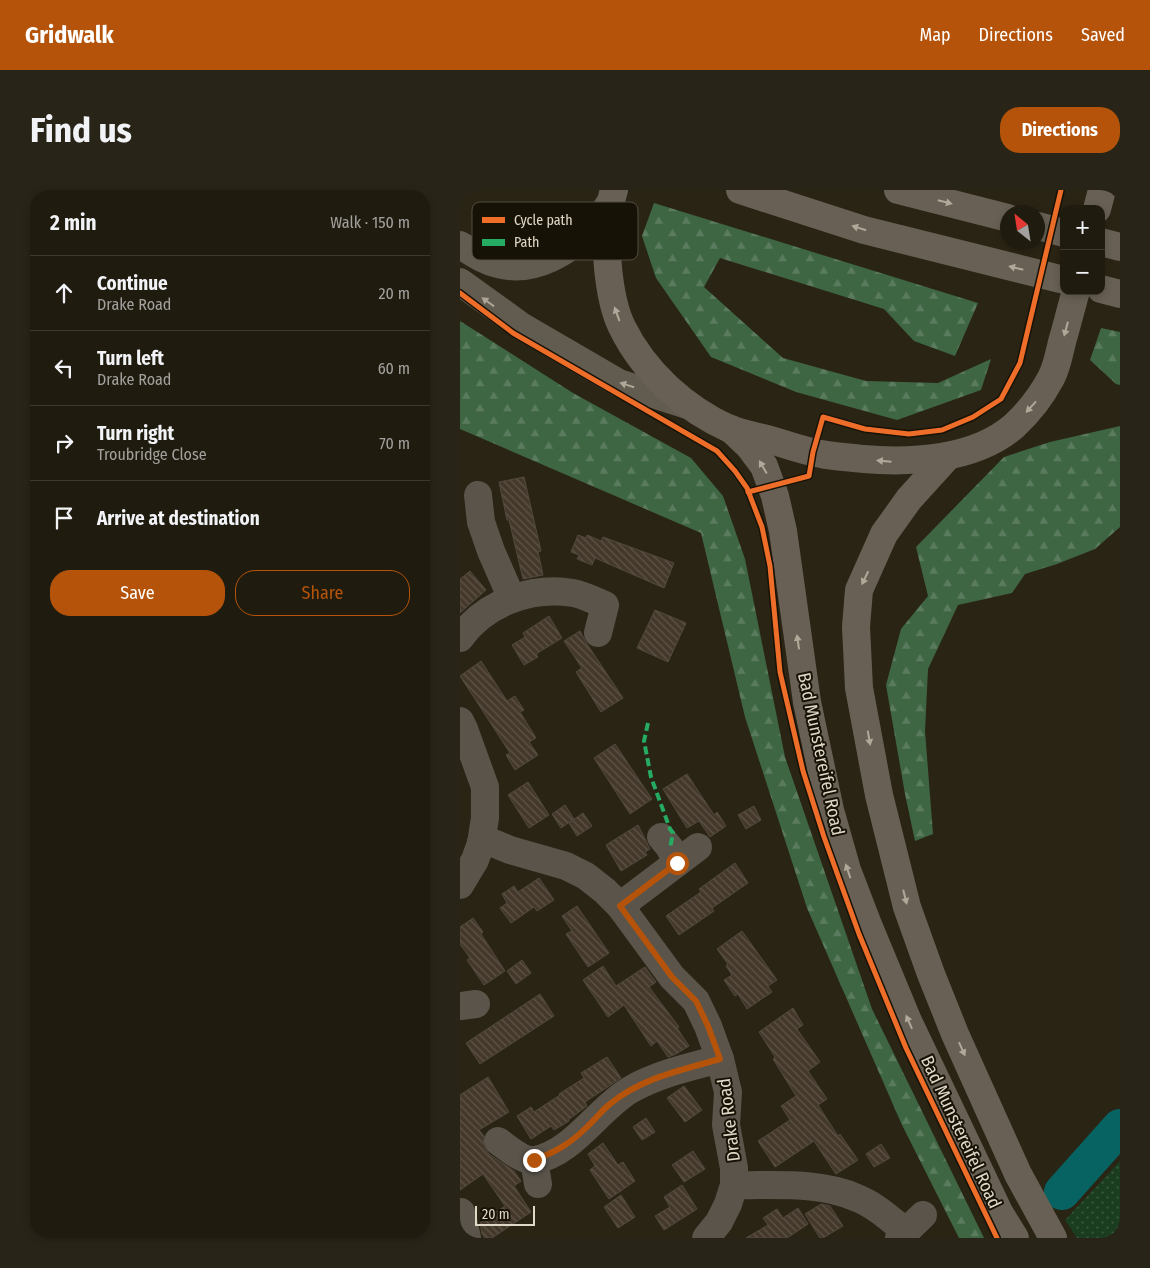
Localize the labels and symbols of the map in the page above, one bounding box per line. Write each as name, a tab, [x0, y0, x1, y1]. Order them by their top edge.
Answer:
one-way arrow	[938, 198, 953, 206]
legend	[472, 202, 638, 260]
north arrow	[1000, 205, 1045, 250]
text: Cycle path	[514, 212, 573, 229]
one-way arrow	[851, 223, 866, 231]
text: Path	[514, 234, 539, 251]
one-way arrow	[1009, 264, 1024, 272]
one-way arrow	[481, 297, 495, 307]
one-way arrow	[613, 306, 621, 321]
one-way arrow	[1062, 321, 1070, 336]
one-way arrow	[619, 381, 634, 389]
one-way arrow	[1025, 400, 1036, 413]
one-way arrow	[876, 456, 892, 464]
one-way arrow	[759, 459, 767, 474]
one-way arrow	[861, 571, 869, 585]
one-way arrow	[794, 634, 802, 650]
street label: Bad Munstereifel Road	[793, 670, 849, 838]
one-way arrow	[865, 731, 873, 747]
route start	[666, 852, 689, 875]
one-way arrow	[844, 864, 851, 879]
one-way arrow	[901, 889, 909, 904]
one-way arrow	[904, 1015, 912, 1029]
one-way arrow	[958, 1042, 966, 1056]
street label: Bad Munstereifel Road	[916, 1052, 1006, 1212]
street label: Drake Road	[713, 1077, 745, 1163]
route end	[523, 1149, 546, 1172]
scale bar	[475, 1203, 535, 1226]

